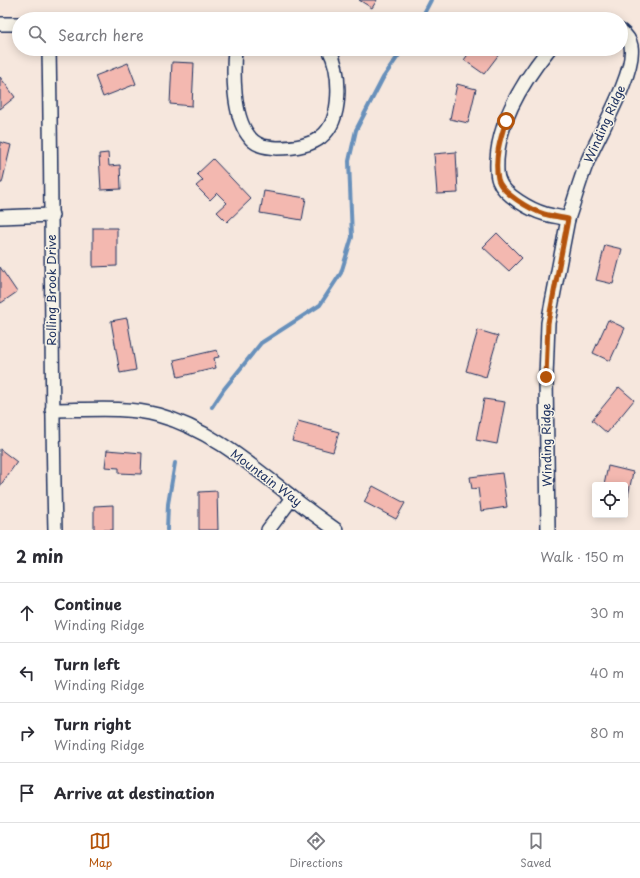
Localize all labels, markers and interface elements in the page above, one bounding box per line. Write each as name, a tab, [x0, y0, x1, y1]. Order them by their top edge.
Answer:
search box	[12, 12, 628, 56]
icon: search	[26, 23, 48, 45]
text: Search here	[58, 23, 144, 46]
street label: Winding Ridge	[579, 81, 630, 165]
route start	[497, 112, 515, 130]
street label: Rolling Brook Drive	[42, 234, 60, 346]
route end	[537, 368, 555, 386]
street label: Winding Ridge	[536, 403, 556, 487]
street label: Mountain Way	[227, 444, 306, 510]
map controls	[592, 482, 628, 518]
button: locate	[592, 482, 628, 518]
text: 2 min	[16, 543, 63, 569]
text: Walk · 150 m	[540, 547, 624, 566]
text: Continue	[54, 592, 122, 615]
icon: ahead	[16, 602, 38, 624]
text: 30 m	[590, 603, 624, 622]
text: Winding Ridge	[54, 615, 145, 634]
text: Turn left	[54, 652, 120, 675]
icon: left	[16, 662, 38, 684]
text: 40 m	[590, 663, 624, 682]
text: Winding Ridge	[54, 675, 145, 694]
text: Turn right	[54, 712, 131, 735]
icon: right	[16, 722, 38, 744]
text: 80 m	[590, 723, 624, 742]
text: Winding Ridge	[54, 735, 145, 754]
text: Arrive at destination	[54, 781, 215, 804]
icon: arrive	[16, 782, 38, 804]
tab: Map	[89, 830, 112, 871]
tab: Directions	[289, 830, 343, 871]
tab: Saved	[520, 830, 551, 871]

